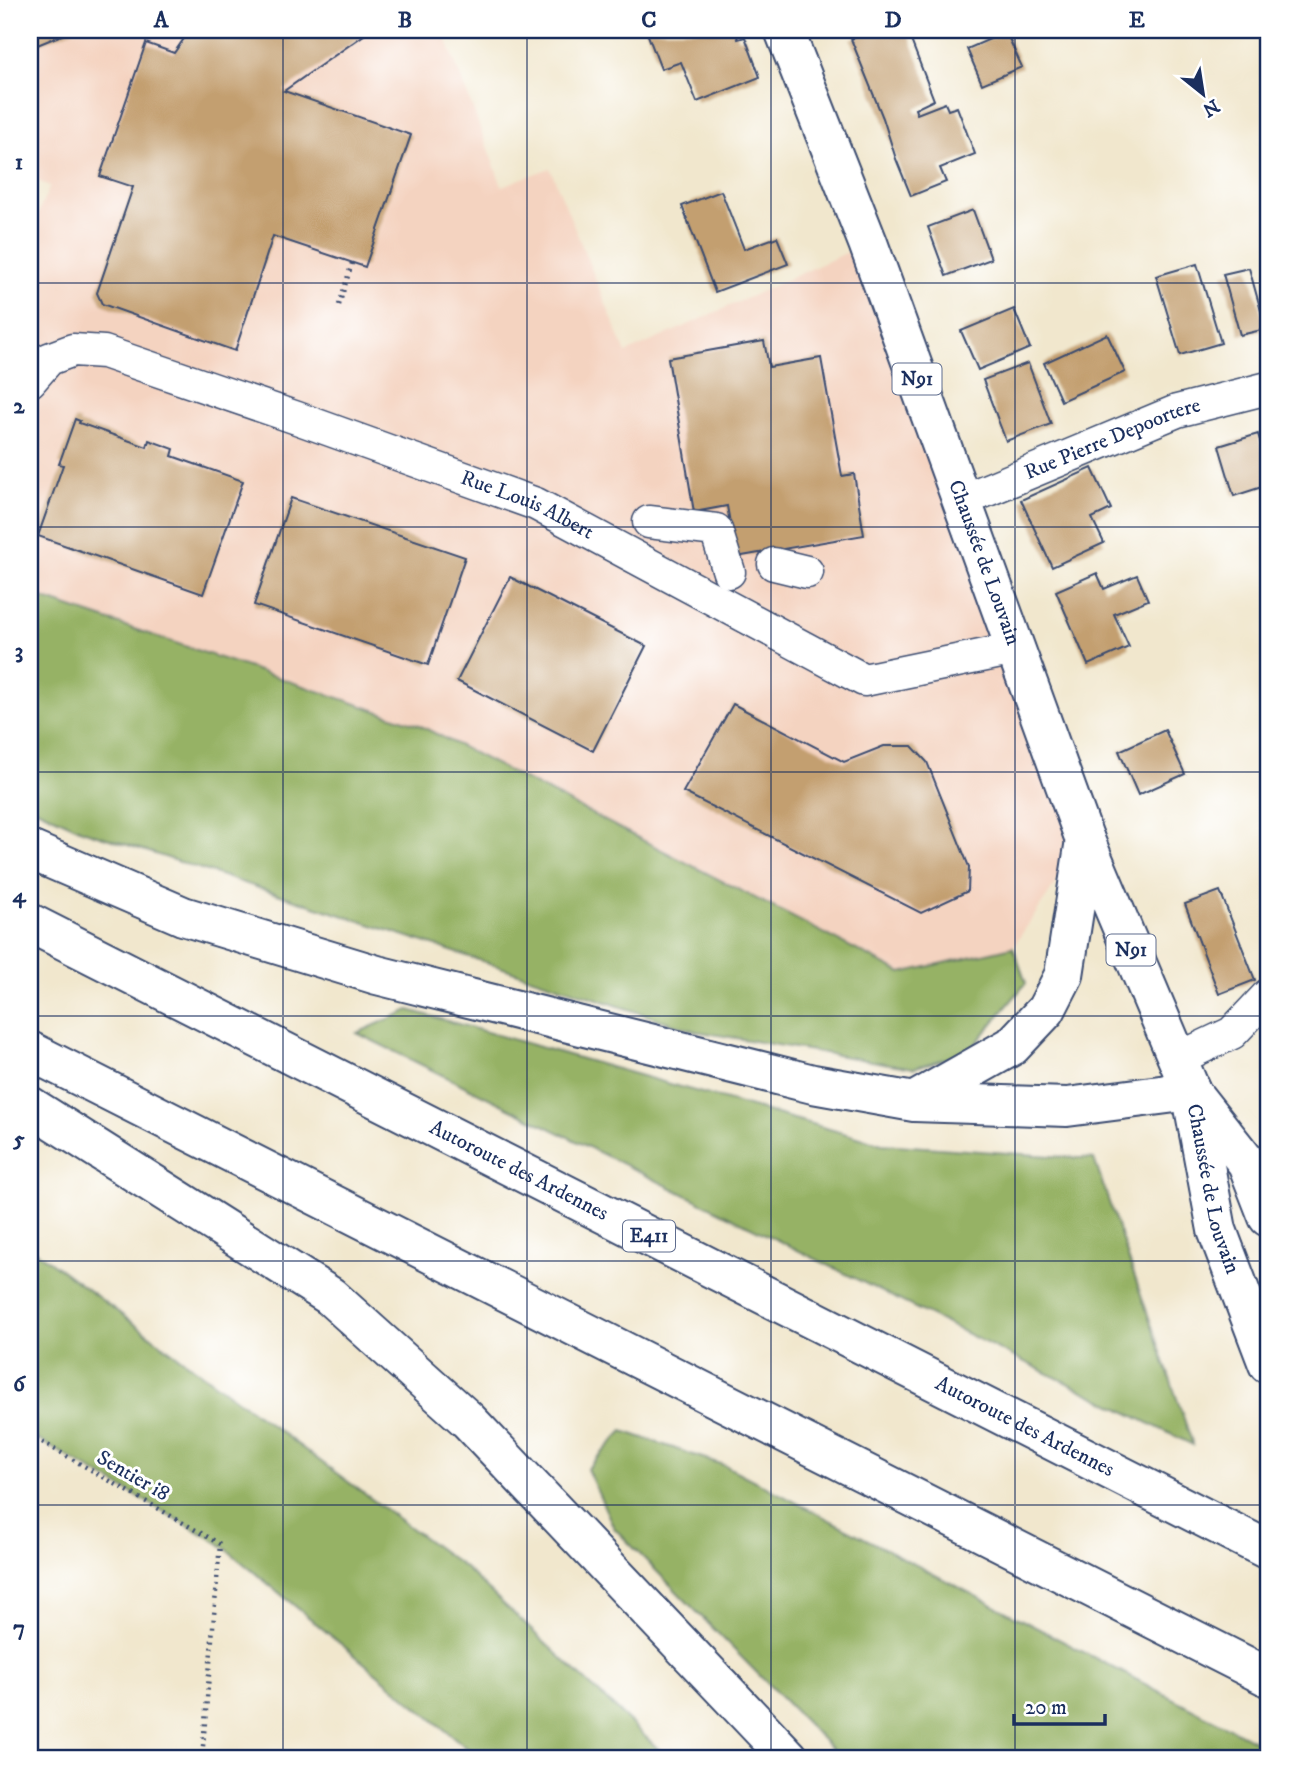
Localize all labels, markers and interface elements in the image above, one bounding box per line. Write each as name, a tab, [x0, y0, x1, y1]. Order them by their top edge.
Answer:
text: A	[153, 6, 170, 35]
text: B	[398, 6, 412, 35]
text: C	[641, 6, 657, 35]
text: D	[884, 6, 902, 35]
text: E	[1129, 6, 1145, 35]
north arrow	[1168, 60, 1238, 130]
text: N	[1198, 94, 1223, 121]
text: 1	[15, 148, 23, 177]
road number: N91	[892, 364, 942, 394]
text: 2	[13, 392, 25, 421]
street label: Rue Pierre Depoortere	[1021, 392, 1204, 486]
street label: Rue Louis Albert	[457, 465, 598, 546]
street label: Chaussée de Louvain	[942, 476, 1026, 649]
text: 3	[15, 637, 23, 666]
text: 4	[12, 881, 27, 910]
road number: N91	[1106, 934, 1156, 966]
street label: Chaussée de Louvain	[1181, 1102, 1245, 1277]
street label: Autoroute des Ardennes	[425, 1114, 613, 1227]
text: 5	[12, 1125, 25, 1154]
road number: E411	[623, 1220, 675, 1252]
text: 6	[13, 1370, 27, 1399]
street label: Autoroute des Ardennes	[931, 1371, 1119, 1483]
street label: Sentier i8	[92, 1445, 174, 1507]
text: 7	[13, 1614, 25, 1643]
scale bar	[1014, 1683, 1106, 1727]
text: 20 m	[1025, 1695, 1067, 1721]

